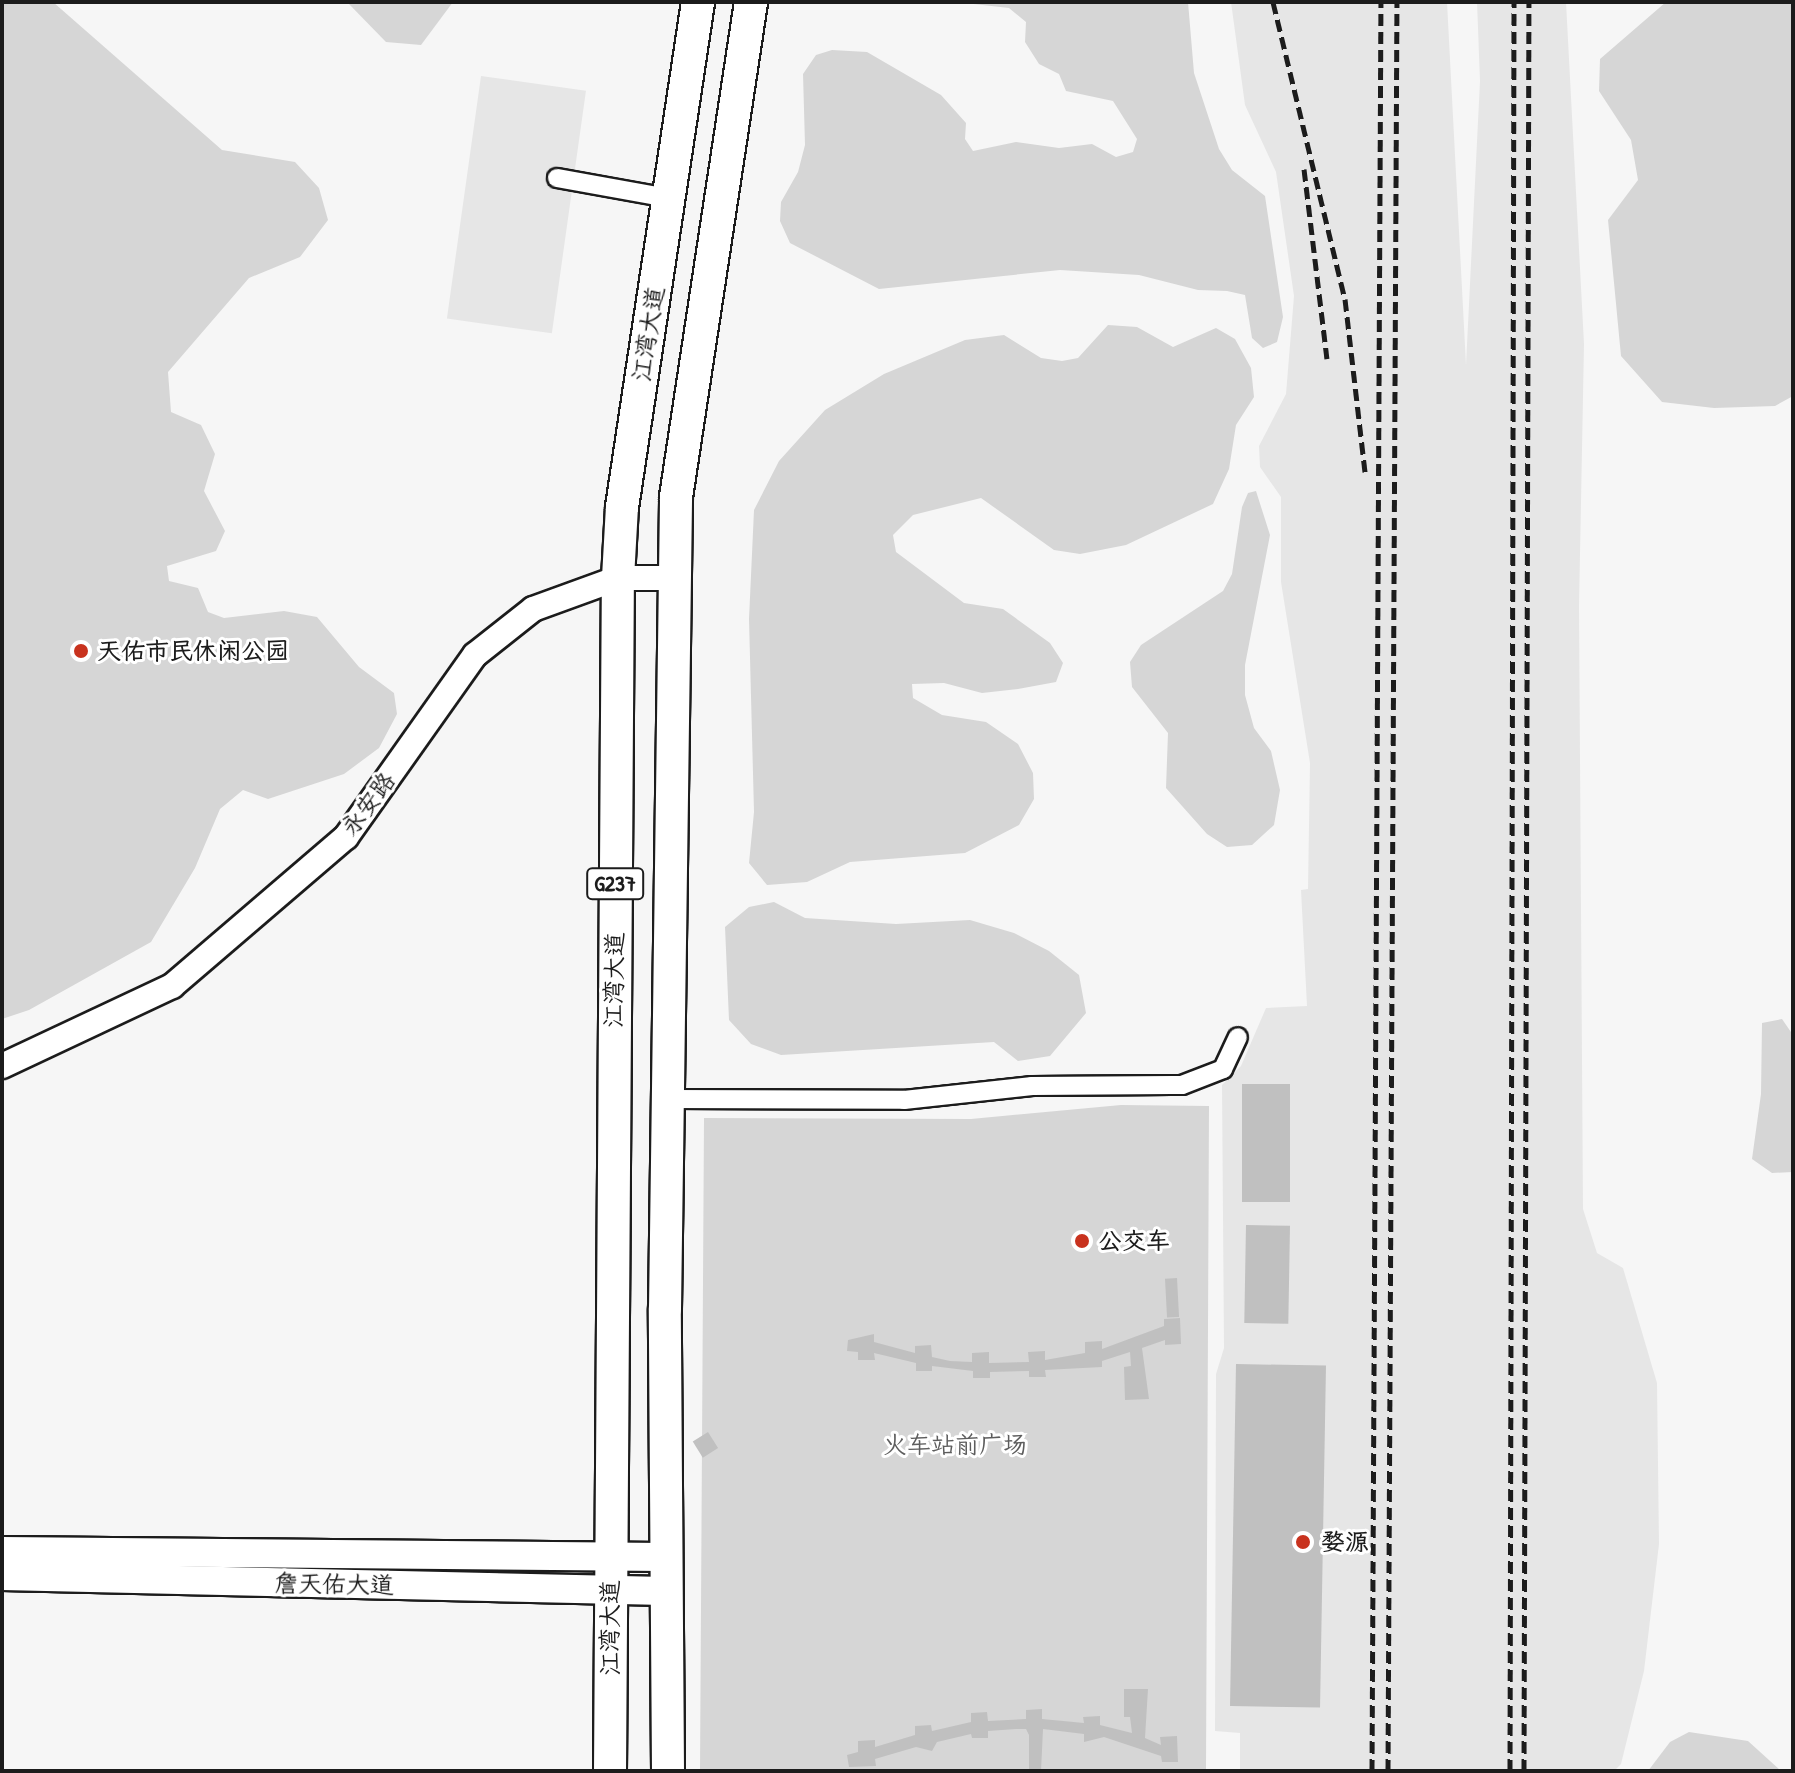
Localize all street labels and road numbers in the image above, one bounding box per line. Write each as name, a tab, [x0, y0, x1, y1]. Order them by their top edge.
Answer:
street label: 江湾大道	[626, 284, 670, 384]
street label: 永安路	[335, 767, 401, 841]
road number: G237	[585, 866, 645, 902]
street label: 江湾大道	[599, 932, 629, 1028]
street label: 詹天佑大道	[274, 1569, 394, 1599]
street label: 江湾大道	[596, 1580, 624, 1676]

